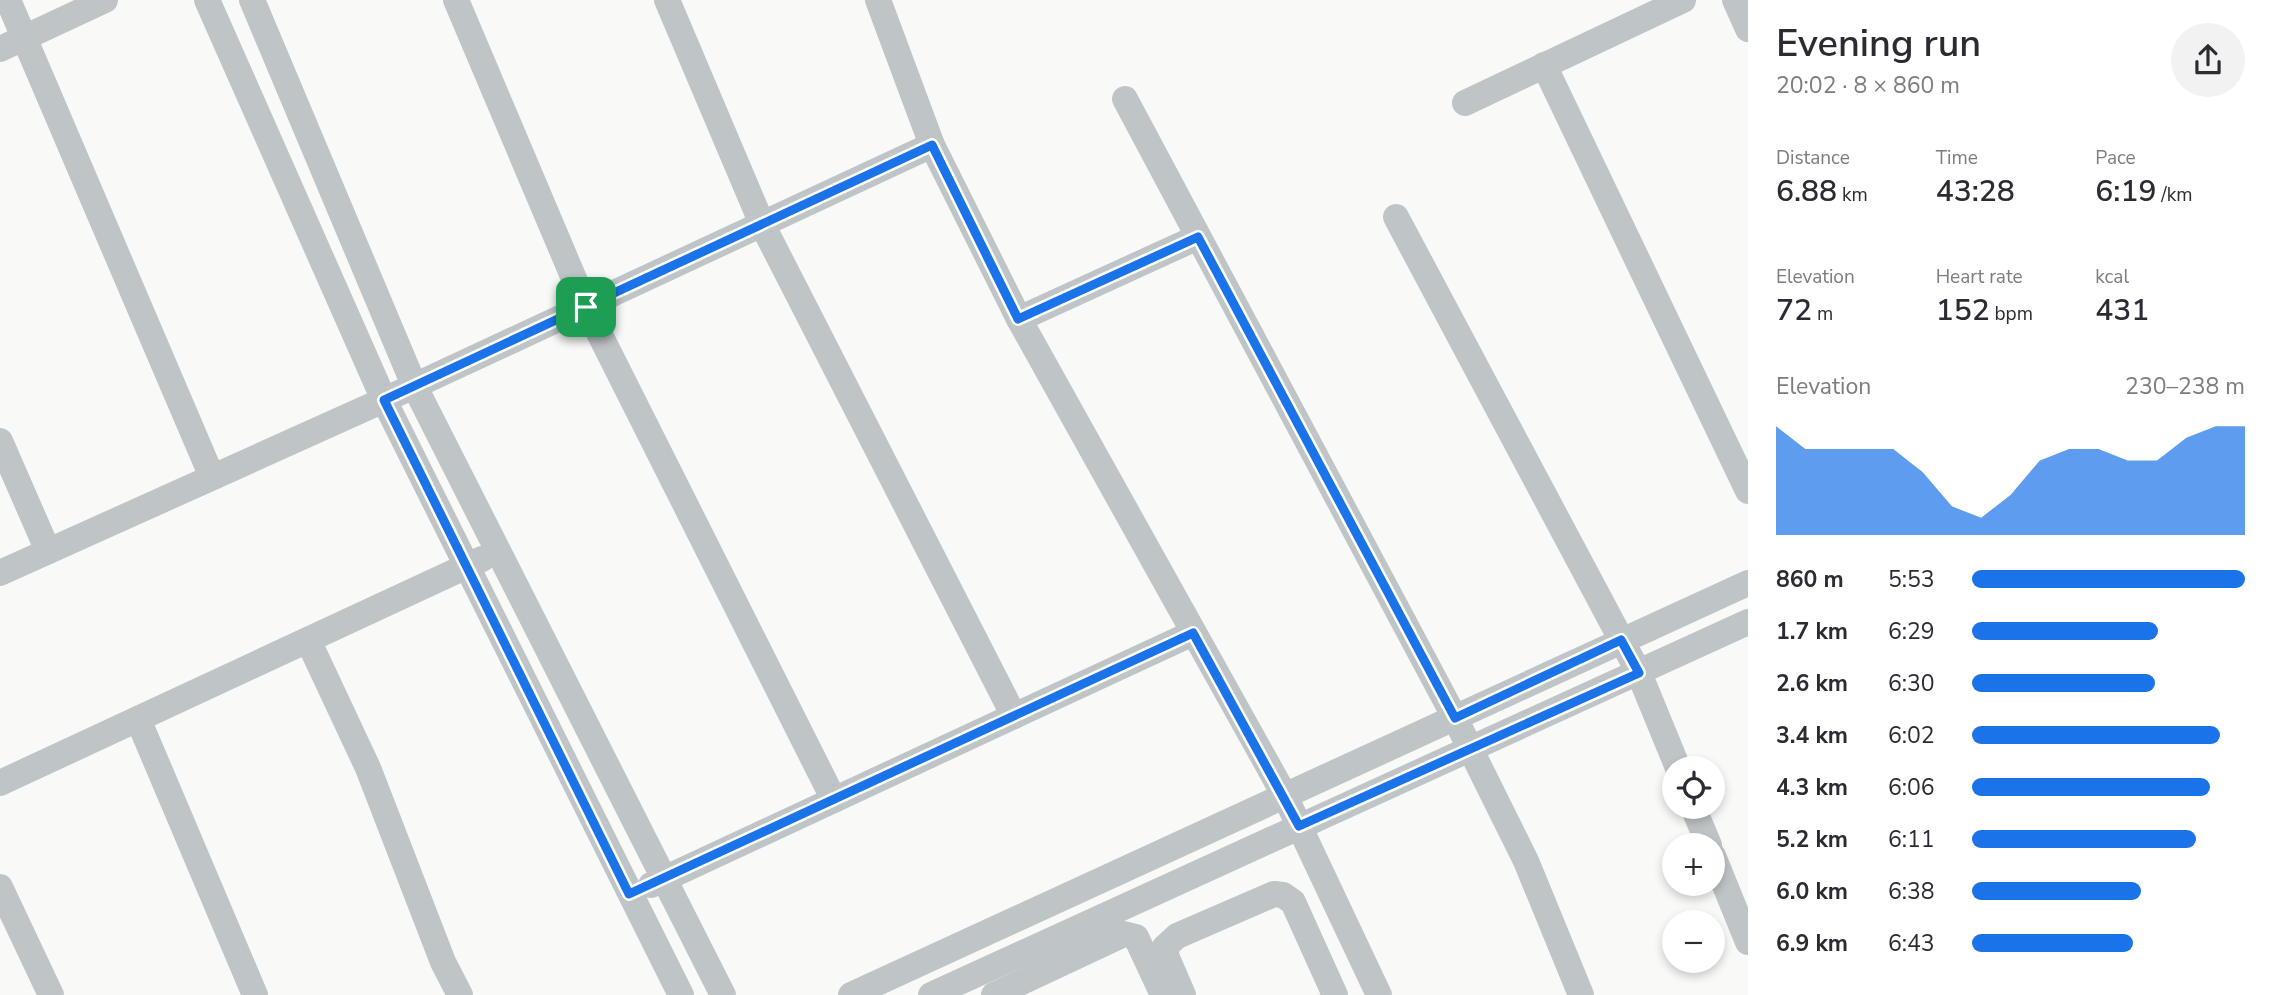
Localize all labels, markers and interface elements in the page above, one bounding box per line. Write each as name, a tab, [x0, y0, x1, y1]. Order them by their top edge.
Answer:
text: Evening run	[1776, 18, 1981, 69]
button: share	[2171, 23, 2245, 97]
text: 20:02 · 8 × 860 m	[1776, 70, 1960, 101]
text: Distance	[1776, 145, 1850, 171]
text: Time	[1936, 145, 1978, 171]
text: Pace	[2095, 145, 2136, 171]
text: 6.88	[1776, 171, 1837, 212]
text: 43:28	[1936, 171, 2015, 212]
text: 6:19	[2095, 171, 2156, 212]
text: km	[1837, 182, 1868, 208]
text: /km	[2156, 182, 2192, 208]
text: Elevation	[1776, 264, 1855, 290]
text: Heart rate	[1936, 264, 2023, 290]
text: kcal	[2095, 264, 2129, 290]
pin	[556, 277, 616, 337]
icon: arrive	[567, 288, 605, 326]
text: 72	[1776, 290, 1812, 331]
text: 152	[1936, 290, 1990, 331]
text: 431	[2095, 290, 2149, 331]
text: m	[1812, 301, 1833, 327]
text: bpm	[1990, 301, 2033, 327]
text: Elevation	[1776, 371, 1871, 402]
text: 230–238 m	[2125, 371, 2245, 402]
text: 860 m	[1776, 564, 1844, 595]
text: 5:53	[1888, 564, 1935, 595]
text: 1.7 km	[1776, 616, 1848, 647]
text: 6:29	[1888, 616, 1935, 647]
text: 2.6 km	[1776, 668, 1848, 699]
text: 6:30	[1888, 668, 1935, 699]
text: 3.4 km	[1776, 720, 1848, 751]
text: 6:02	[1888, 720, 1935, 751]
map controls	[1662, 756, 1725, 973]
button: locate	[1662, 756, 1725, 819]
text: 4.3 km	[1776, 772, 1848, 803]
text: 6:06	[1888, 772, 1935, 803]
text: 5.2 km	[1776, 824, 1848, 855]
text: 6:11	[1888, 824, 1935, 855]
button: +	[1662, 833, 1725, 896]
text: 6.0 km	[1776, 876, 1848, 907]
text: 6:38	[1888, 876, 1935, 907]
button: −	[1662, 910, 1725, 973]
text: 6.9 km	[1776, 928, 1848, 959]
text: 6:43	[1888, 928, 1935, 959]

